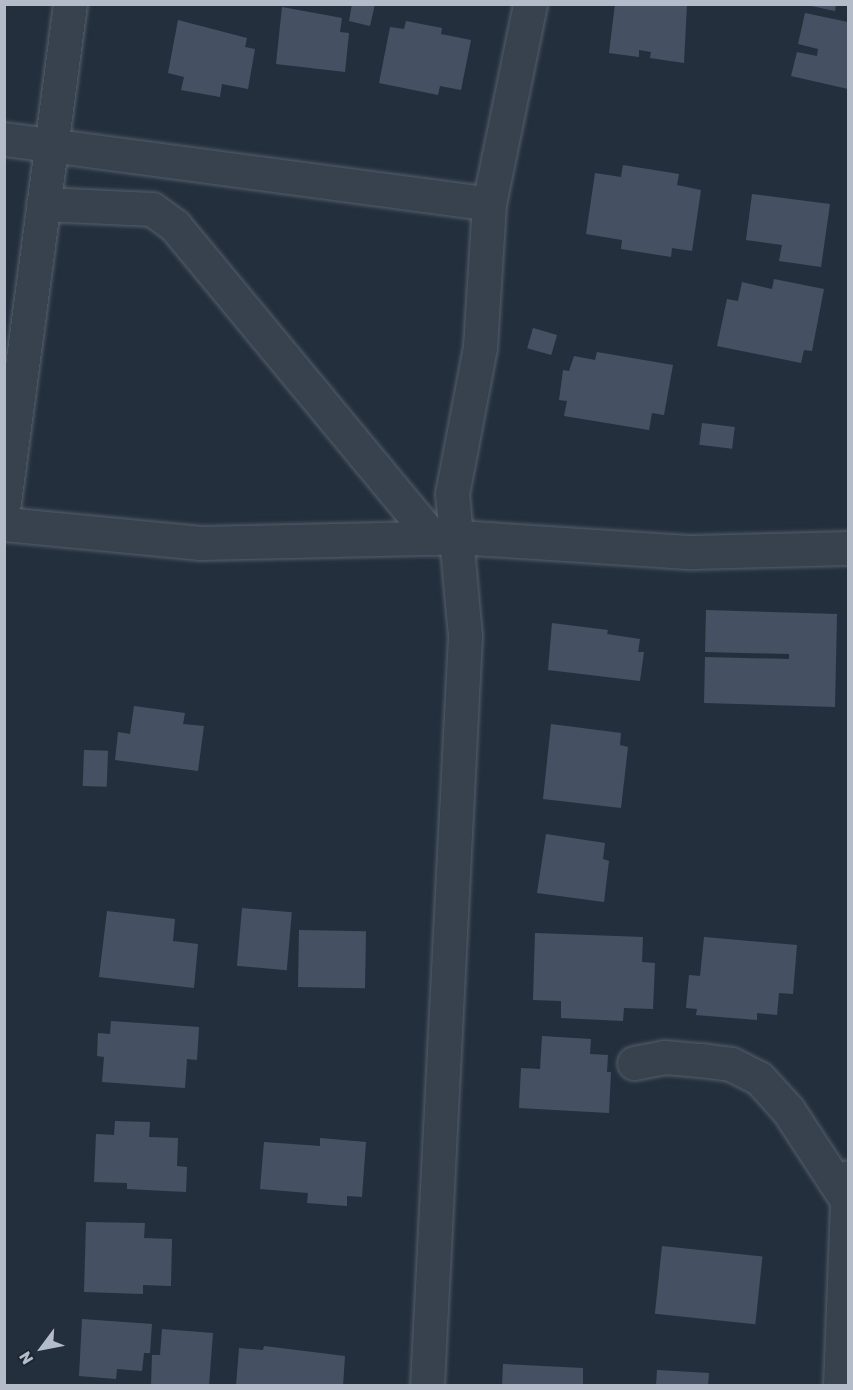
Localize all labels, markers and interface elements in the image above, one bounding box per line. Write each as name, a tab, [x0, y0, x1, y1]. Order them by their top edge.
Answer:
north arrow	[12, 1318, 72, 1378]
text: N	[15, 1348, 37, 1368]

